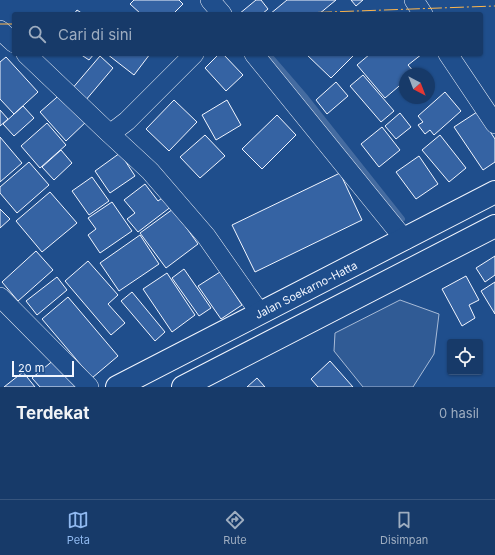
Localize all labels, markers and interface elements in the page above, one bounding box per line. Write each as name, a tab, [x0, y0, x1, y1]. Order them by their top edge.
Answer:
search box	[12, 12, 483, 56]
icon: search	[26, 23, 48, 45]
text: Cari di sini	[58, 25, 132, 44]
north arrow	[399, 68, 435, 104]
street label: Jalan Soekarno-Hatta	[252, 258, 360, 322]
map controls	[447, 339, 483, 375]
button: locate	[447, 339, 483, 375]
scale bar	[12, 359, 74, 378]
text: 20 m	[18, 361, 44, 375]
text: Terdekat	[16, 403, 89, 423]
text: 0 hasil	[439, 405, 479, 421]
tab: Peta	[67, 509, 90, 547]
tab: Rute	[223, 509, 247, 547]
tab: Disimpan	[380, 509, 428, 547]

